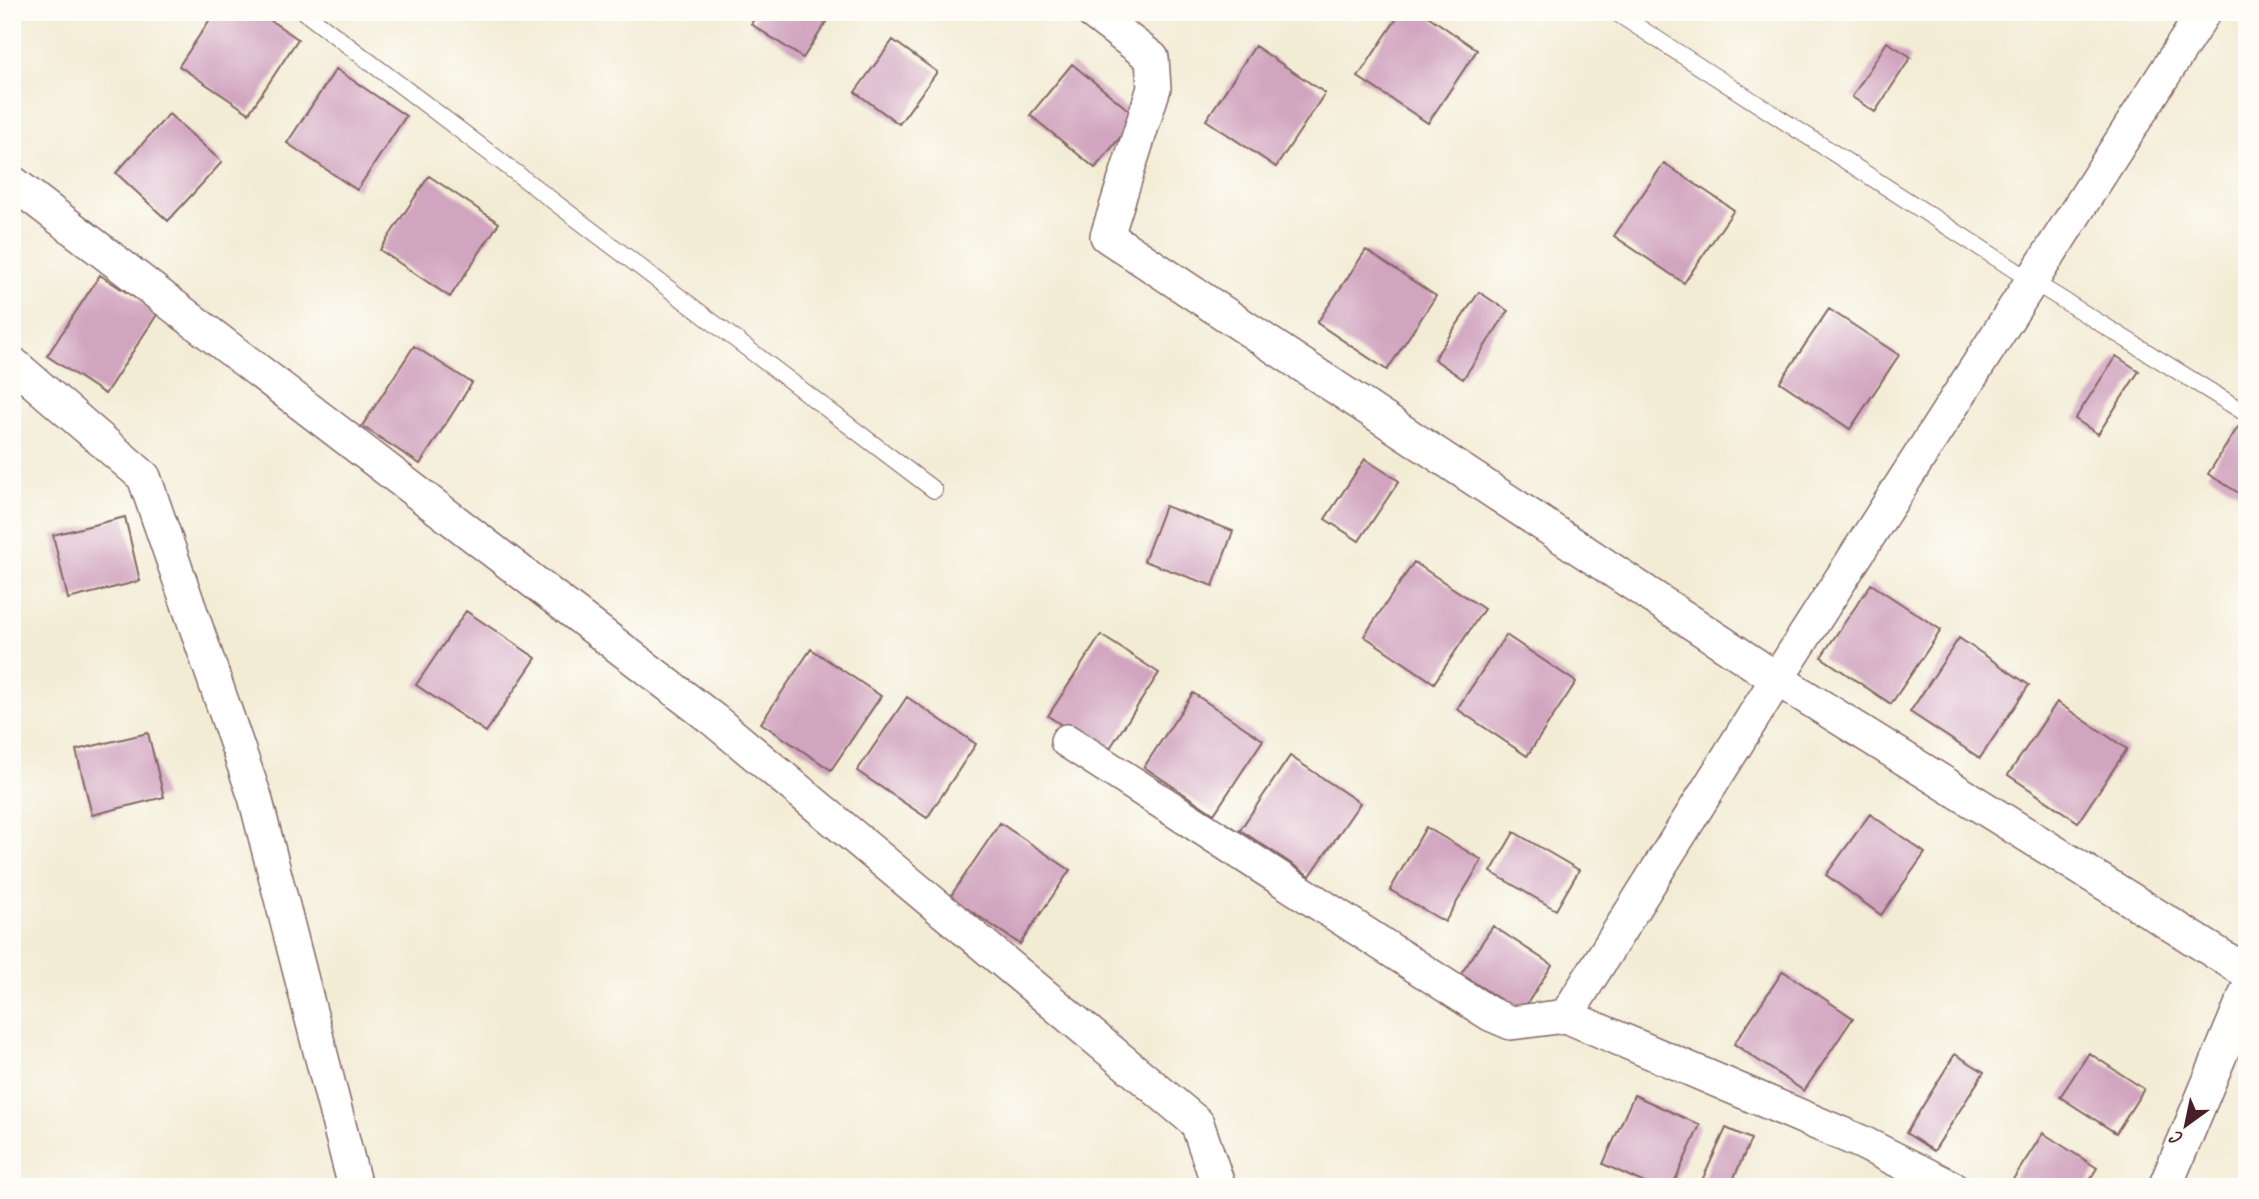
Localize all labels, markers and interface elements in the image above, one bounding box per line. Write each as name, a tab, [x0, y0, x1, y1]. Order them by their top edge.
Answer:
north arrow	[2150, 1090, 2220, 1160]
text: С	[2165, 1124, 2188, 1151]

